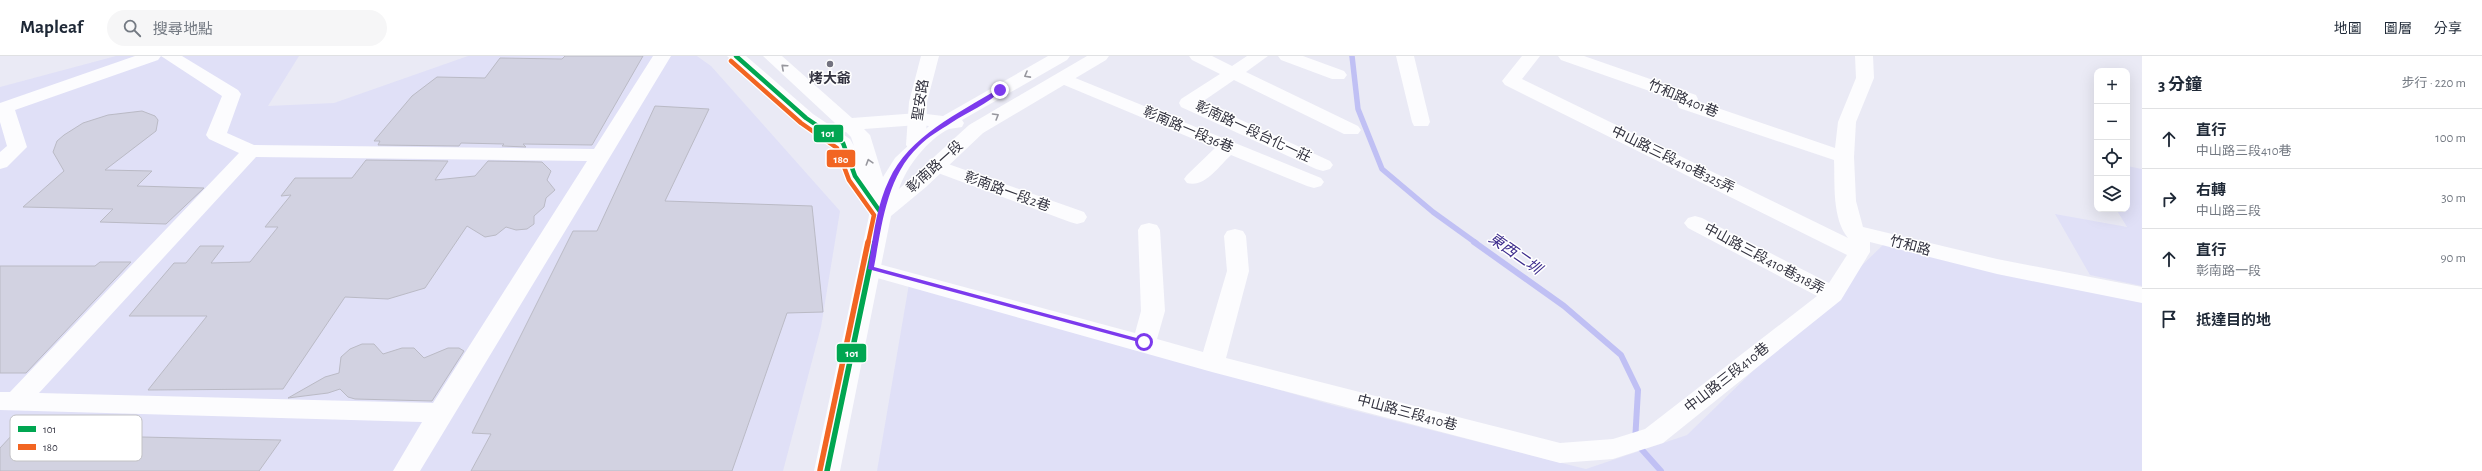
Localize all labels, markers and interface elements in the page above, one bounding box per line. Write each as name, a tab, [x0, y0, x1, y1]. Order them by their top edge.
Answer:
search box	[107, 10, 387, 46]
icon: search	[121, 17, 143, 39]
text: Mapleaf	[20, 18, 83, 37]
text: 搜尋地點	[153, 22, 213, 37]
text: 地圖	[2334, 22, 2362, 36]
text: 圖層	[2384, 22, 2412, 36]
text: 分享	[2434, 22, 2462, 36]
marker: 烤大爺	[825, 59, 835, 69]
one-way arrow	[781, 64, 789, 71]
map controls	[2094, 68, 2130, 212]
button: +	[2094, 68, 2130, 104]
one-way arrow	[1024, 70, 1031, 78]
place label: 烤大爺	[809, 71, 851, 86]
text: 3 分鐘	[2158, 76, 2202, 93]
street label: 竹和路401巷	[1646, 77, 1721, 120]
text: 步行 · 220 m	[2401, 77, 2466, 90]
street label: 聖安路	[910, 78, 931, 122]
route end	[991, 81, 1009, 99]
street label: 彰南路一段台化一莊	[1193, 97, 1314, 165]
street label: 彰南路一段36巷	[1141, 103, 1236, 155]
button: −	[2094, 104, 2130, 140]
one-way arrow	[992, 114, 999, 121]
street label: 中山路三段410巷325弄	[1609, 123, 1737, 196]
text: 直行	[2196, 123, 2226, 138]
line badge: 101	[813, 124, 844, 143]
text: 101	[821, 128, 835, 139]
icon: ahead	[2158, 128, 2180, 150]
text: 100 m	[2435, 132, 2466, 145]
street label: 彰南路一段	[903, 137, 966, 196]
button: locate	[2094, 140, 2130, 176]
text: 中山路三段410巷	[2196, 145, 2292, 158]
line badge: 180	[826, 149, 856, 168]
text: 180	[833, 154, 849, 165]
one-way arrow	[865, 158, 874, 165]
street label: 彰南路一段2巷	[962, 168, 1053, 214]
button: layers	[2094, 176, 2130, 212]
text: 右轉	[2196, 183, 2226, 198]
icon: right	[2158, 188, 2180, 210]
text: 30 m	[2441, 192, 2466, 205]
text: 中山路三段	[2196, 205, 2261, 218]
street label: 中山路三段410巷318弄	[1701, 220, 1827, 297]
water label: 東西二圳	[1486, 230, 1546, 278]
street label: 竹和路	[1888, 233, 1932, 258]
text: 直行	[2196, 243, 2226, 258]
icon: ahead	[2158, 248, 2180, 270]
text: 90 m	[2440, 252, 2466, 265]
text: 彰南路一段	[2196, 265, 2261, 278]
icon: arrive	[2158, 308, 2180, 330]
text: 抵達目的地	[2196, 313, 2271, 328]
route start	[1135, 333, 1153, 351]
street label: 中山路三段410巷	[1682, 340, 1772, 415]
line badge: 101	[836, 343, 867, 363]
text: 101	[845, 348, 859, 359]
street label: 中山路三段410巷	[1355, 392, 1459, 433]
legend	[10, 415, 142, 461]
text: 101	[43, 424, 56, 435]
text: 180	[43, 442, 58, 453]

